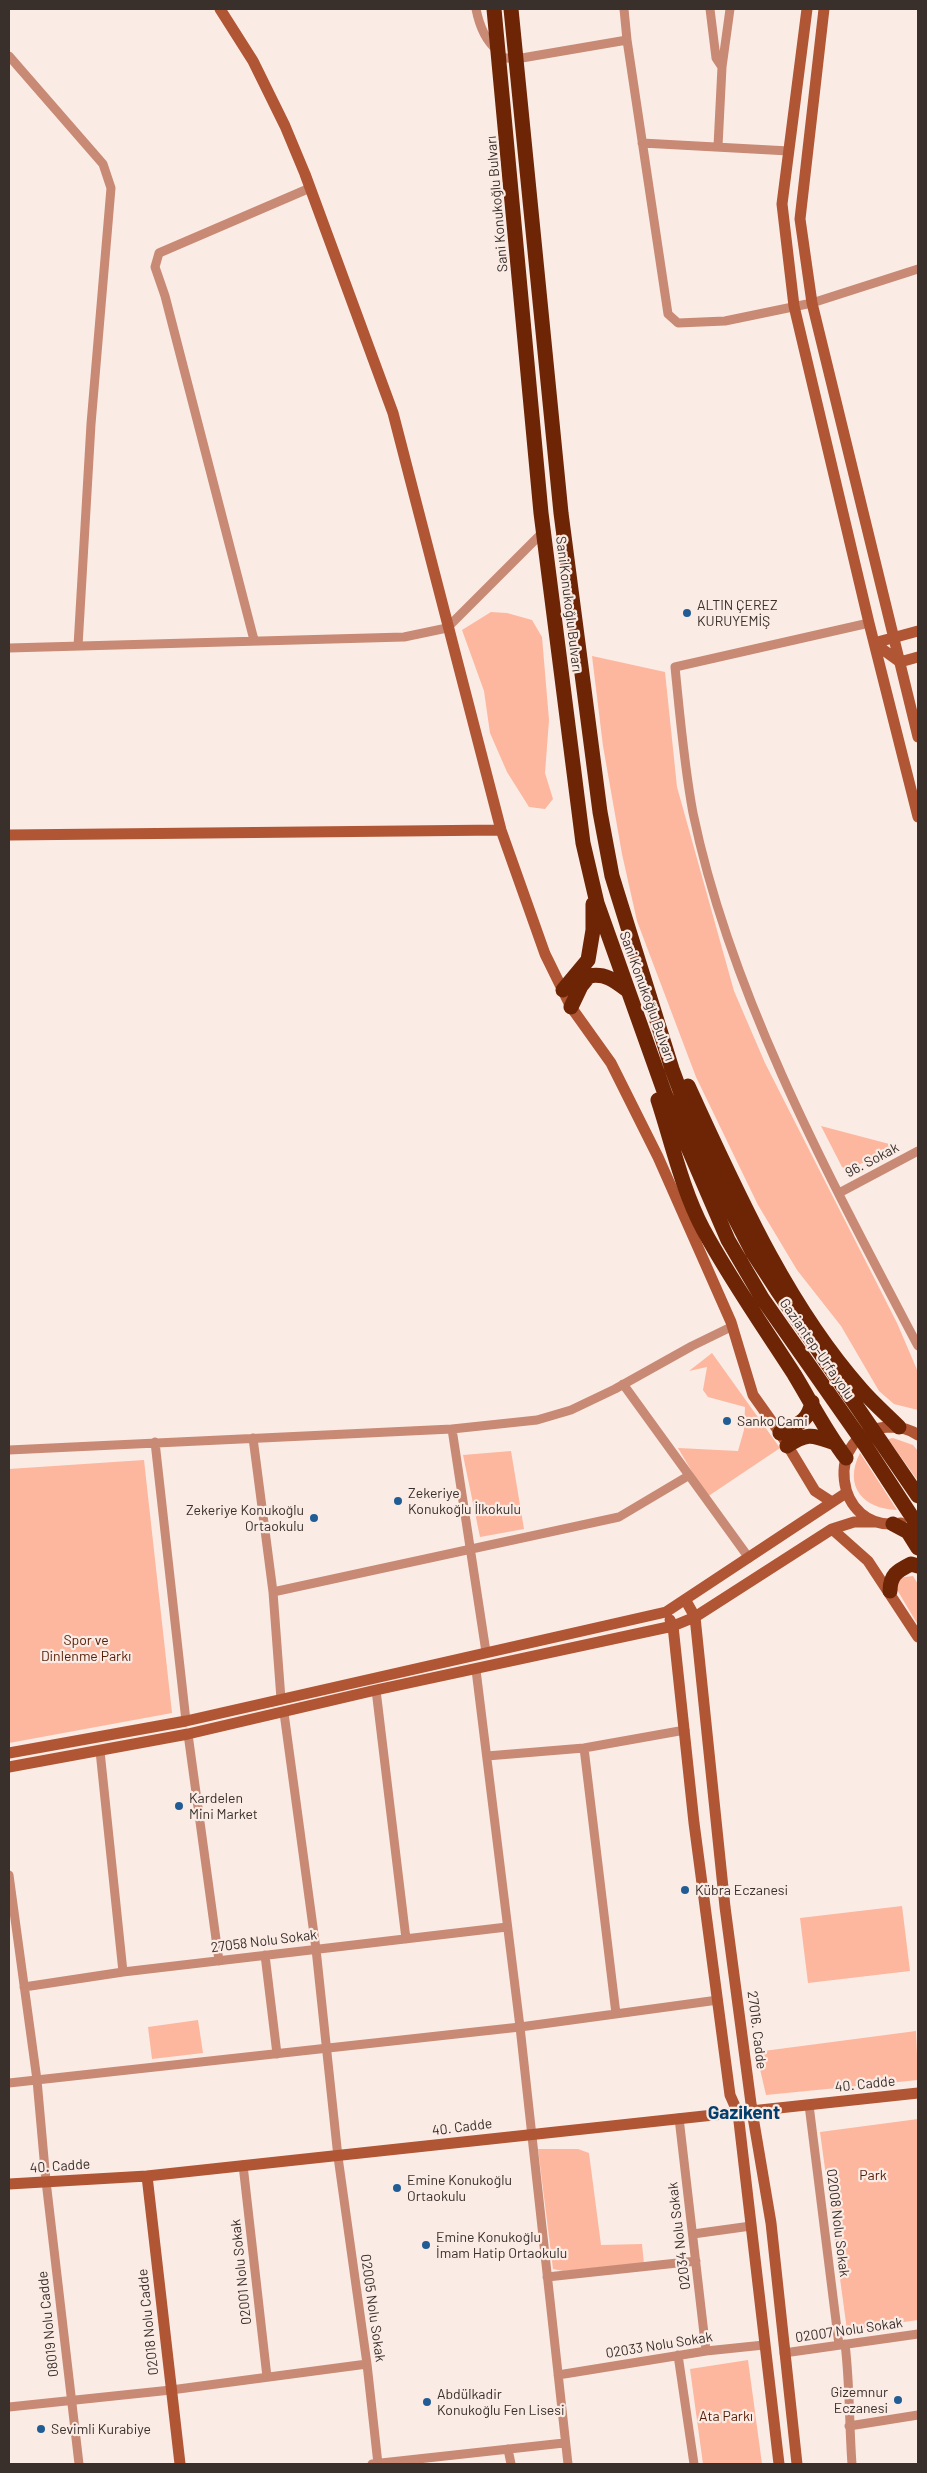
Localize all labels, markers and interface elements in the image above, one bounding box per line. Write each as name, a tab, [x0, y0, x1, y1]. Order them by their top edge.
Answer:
street label: Sani Konukoğlu Bulvarı	[483, 135, 511, 273]
street label: Sani Konukoğlu Bulvarı	[552, 535, 586, 673]
place label: ALTIN ÇEREZ KURUYEMİŞ	[697, 597, 778, 630]
marker: ALTIN ÇEREZ KURUYEMİŞ	[681, 607, 693, 619]
street label: Sani Konukoğlu Bulvarı	[616, 929, 678, 1063]
street label: 96. Sokak	[842, 1139, 902, 1181]
street label: Gaziantep-Urfa yolu	[776, 1295, 858, 1403]
place label: Sanko Cami	[737, 1413, 808, 1429]
marker: Sanko Cami	[721, 1415, 733, 1427]
place label: Zekeriye Konukoğlu İlkokulu	[408, 1485, 521, 1518]
marker: Zekeriye Konukoğlu İlkokulu	[392, 1495, 404, 1507]
place label: Zekeriye Konukoğlu Ortaokulu	[186, 1502, 304, 1534]
marker: Zekeriye Konukoğlu Ortaokulu	[308, 1512, 320, 1524]
park label: Spor ve Dinlenme Parkı	[41, 1632, 131, 1664]
place label: Kardelen Mini Market	[189, 1790, 258, 1822]
marker: Kardelen Mini Market	[173, 1800, 185, 1812]
place label: Kübra Eczanesi	[695, 1882, 788, 1898]
marker: Kübra Eczanesi	[679, 1884, 691, 1896]
street label: 27058 Nolu Sokak	[210, 1926, 318, 1956]
street label: 27016. Cadde	[744, 1990, 770, 2070]
street label: 40. Cadde	[834, 2072, 896, 2096]
district label: Gazikent	[708, 2102, 780, 2124]
street label: 40. Cadde	[431, 2115, 493, 2139]
street label: 40. Cadde	[29, 2156, 91, 2176]
park label: Park	[859, 2167, 887, 2183]
street label: 02008 Nolu Sokak	[823, 2168, 853, 2278]
place label: Emine Konukoğlu Ortaokulu	[407, 2172, 512, 2204]
street label: 02034 Nolu Sokak	[664, 2181, 694, 2291]
marker: Emine Konukoğlu Ortaokulu	[391, 2182, 403, 2194]
street label: 02001 Nolu Sokak	[227, 2218, 255, 2326]
place label: Emine Konukoğlu İmam Hatip Ortaokulu	[436, 2229, 567, 2262]
marker: Emine Konukoğlu İmam Hatip Ortaokulu	[420, 2239, 432, 2251]
street label: 02005 Nolu Sokak	[357, 2253, 389, 2363]
street label: 02018 Nolu Cadde	[134, 2268, 162, 2376]
street label: 08019 Nolu Cadde	[34, 2270, 62, 2378]
street label: 02007 Nolu Sokak	[794, 2314, 904, 2346]
street label: 02033 Nolu Sokak	[604, 2328, 714, 2362]
place label: Gizemnur Eczanesi	[830, 2384, 888, 2416]
place label: Abdülkadir Konukoğlu Fen Lisesi	[437, 2386, 565, 2418]
marker: Gizemnur Eczanesi	[892, 2394, 904, 2406]
marker: Abdülkadir Konukoğlu Fen Lisesi	[421, 2396, 433, 2408]
park label: Ata Parkı	[699, 2408, 753, 2424]
place label: Sevimli Kurabiye	[51, 2421, 151, 2437]
marker: Sevimli Kurabiye	[35, 2423, 47, 2435]

